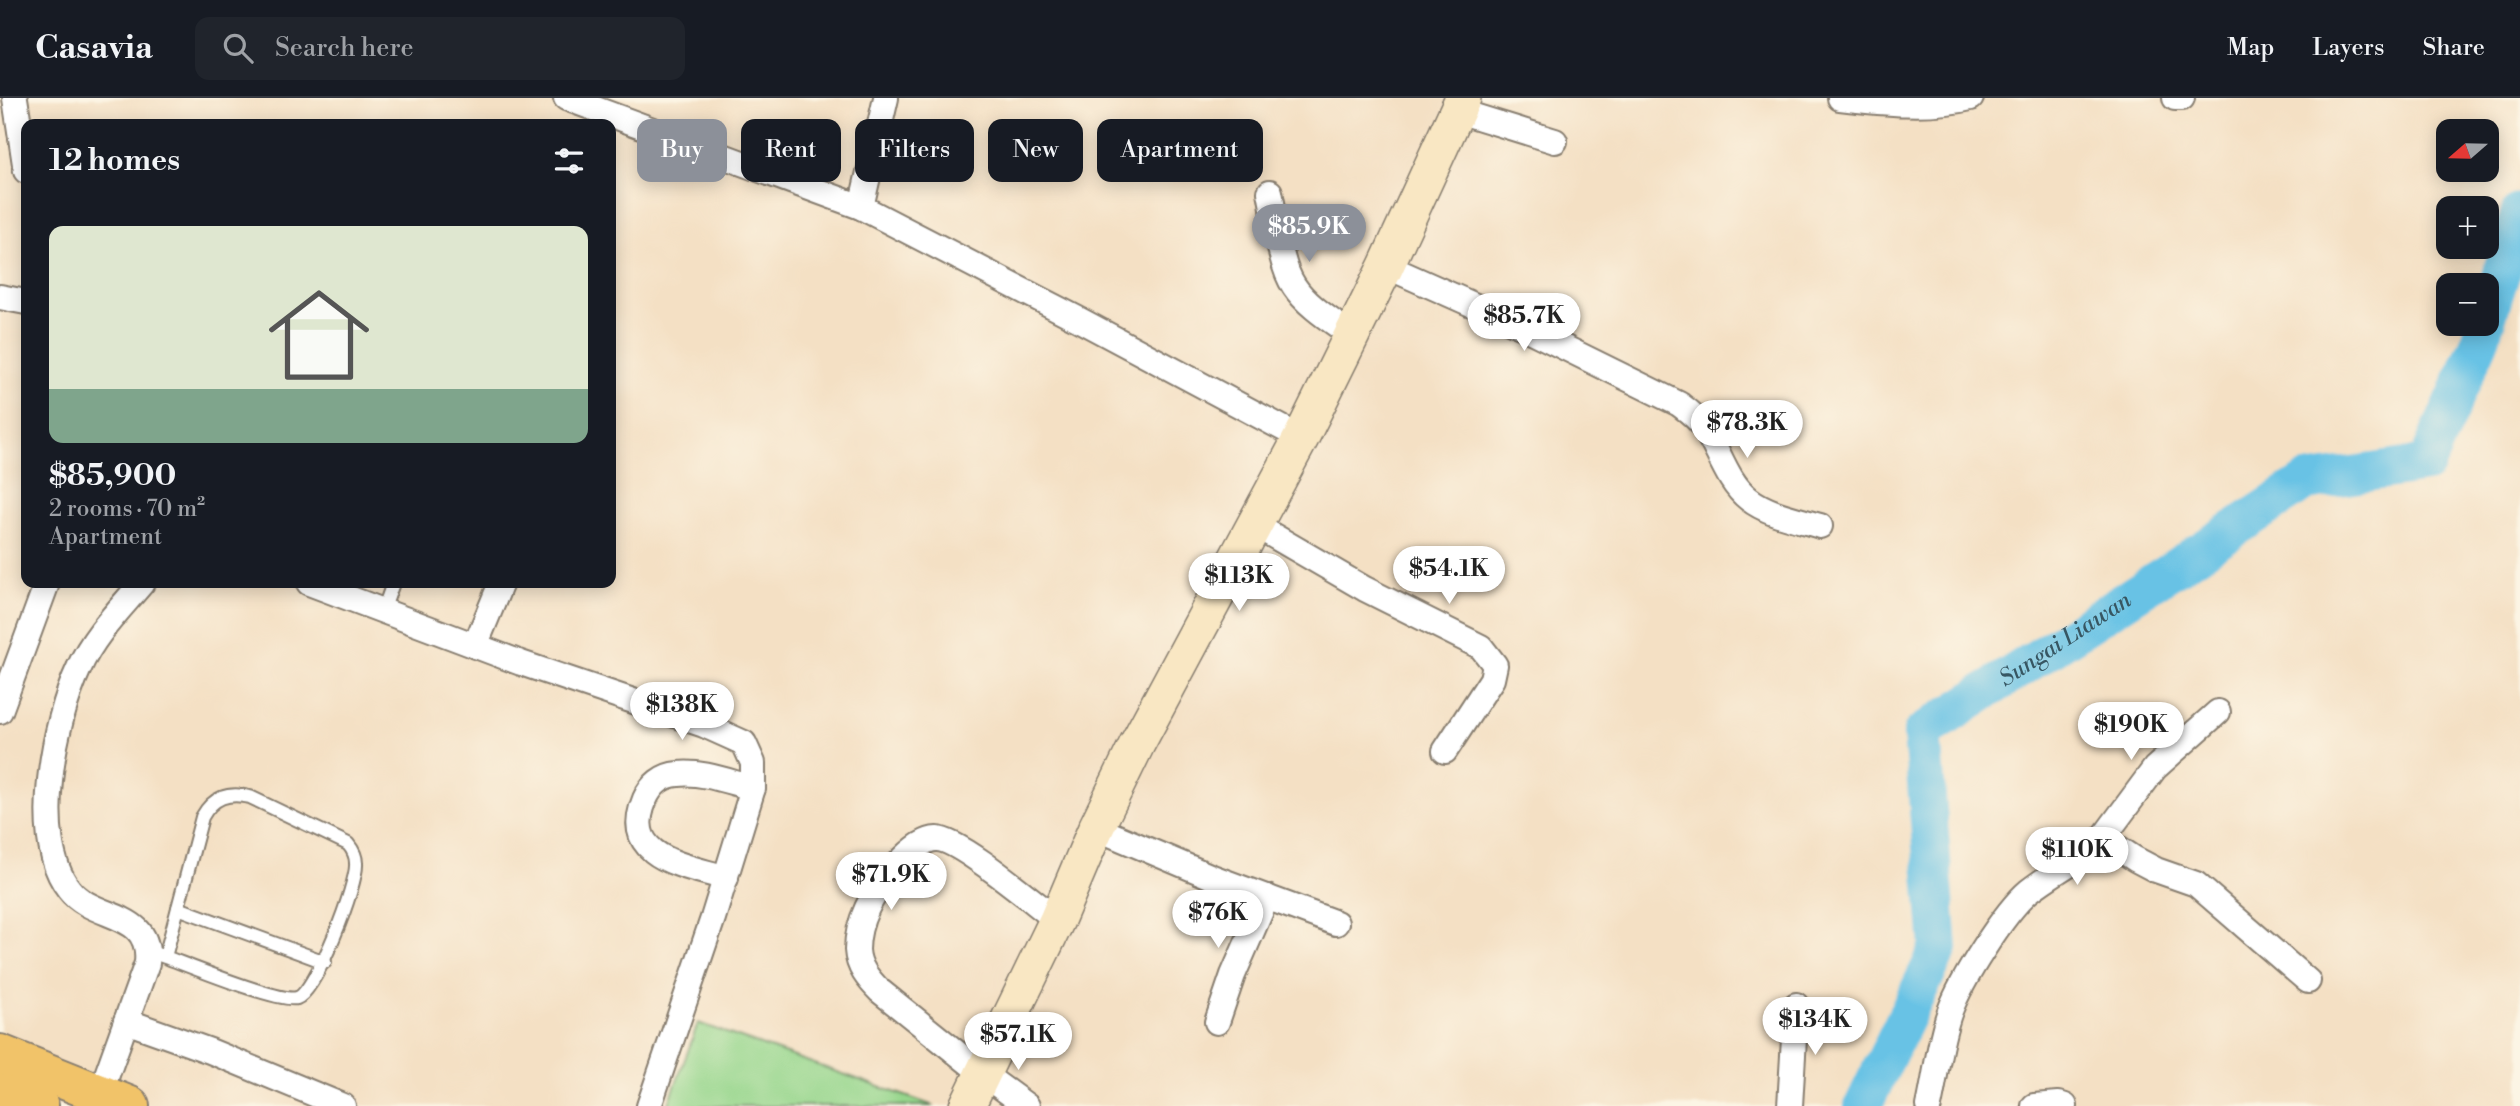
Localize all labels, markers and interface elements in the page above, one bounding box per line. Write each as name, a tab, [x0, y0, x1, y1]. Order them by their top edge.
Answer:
search box	[195, 17, 685, 80]
text: Casavia	[35, 28, 153, 69]
icon: search	[219, 29, 257, 67]
text: Search here	[275, 32, 414, 64]
text: Map	[2227, 33, 2274, 63]
text: Layers	[2312, 33, 2384, 63]
text: Share	[2422, 33, 2485, 63]
chip: Buy	[637, 119, 727, 182]
chip: Rent	[741, 119, 841, 182]
chip: Filters	[855, 119, 974, 182]
chip: New	[988, 119, 1083, 182]
chip: Apartment	[1097, 119, 1263, 182]
north arrow	[2436, 119, 2499, 182]
map controls	[2436, 119, 2499, 336]
text: 12 homes	[49, 142, 180, 180]
icon: filters	[550, 142, 588, 180]
button: +	[2436, 196, 2499, 259]
pin: $85.9K	[1252, 204, 1366, 264]
text: $85.9K	[1268, 213, 1350, 241]
icon: home	[256, 272, 382, 398]
button: −	[2436, 273, 2499, 336]
pin: $85.7K	[1467, 294, 1581, 353]
text: $85.7K	[1483, 302, 1565, 330]
pin: $78.3K	[1690, 400, 1804, 460]
text: $78.3K	[1707, 409, 1787, 437]
text: $85,900	[49, 457, 176, 495]
text: 2 rooms · 70 m²	[49, 495, 205, 523]
text: Apartment	[49, 523, 162, 551]
pin: $54.1K	[1392, 546, 1506, 606]
pin: $113K	[1190, 554, 1288, 613]
text: $54.1K	[1409, 555, 1489, 583]
text: $113K	[1205, 562, 1273, 590]
water label: Sungai Liawan	[1994, 585, 2137, 693]
pin: $138K	[633, 682, 731, 742]
text: $138K	[646, 691, 718, 719]
pin: $190K	[2082, 702, 2180, 762]
text: $190K	[2094, 711, 2168, 739]
pin: $110K	[2028, 828, 2126, 887]
text: $110K	[2041, 836, 2113, 864]
pin: $71.9K	[834, 852, 948, 912]
text: $71.9K	[852, 861, 930, 889]
pin: $76K	[1177, 890, 1259, 950]
text: $76K	[1188, 899, 1248, 927]
pin: $134K	[1766, 998, 1864, 1057]
text: $134K	[1779, 1006, 1851, 1034]
pin: $57.1K	[961, 1012, 1075, 1072]
text: $57.1K	[980, 1021, 1056, 1049]

